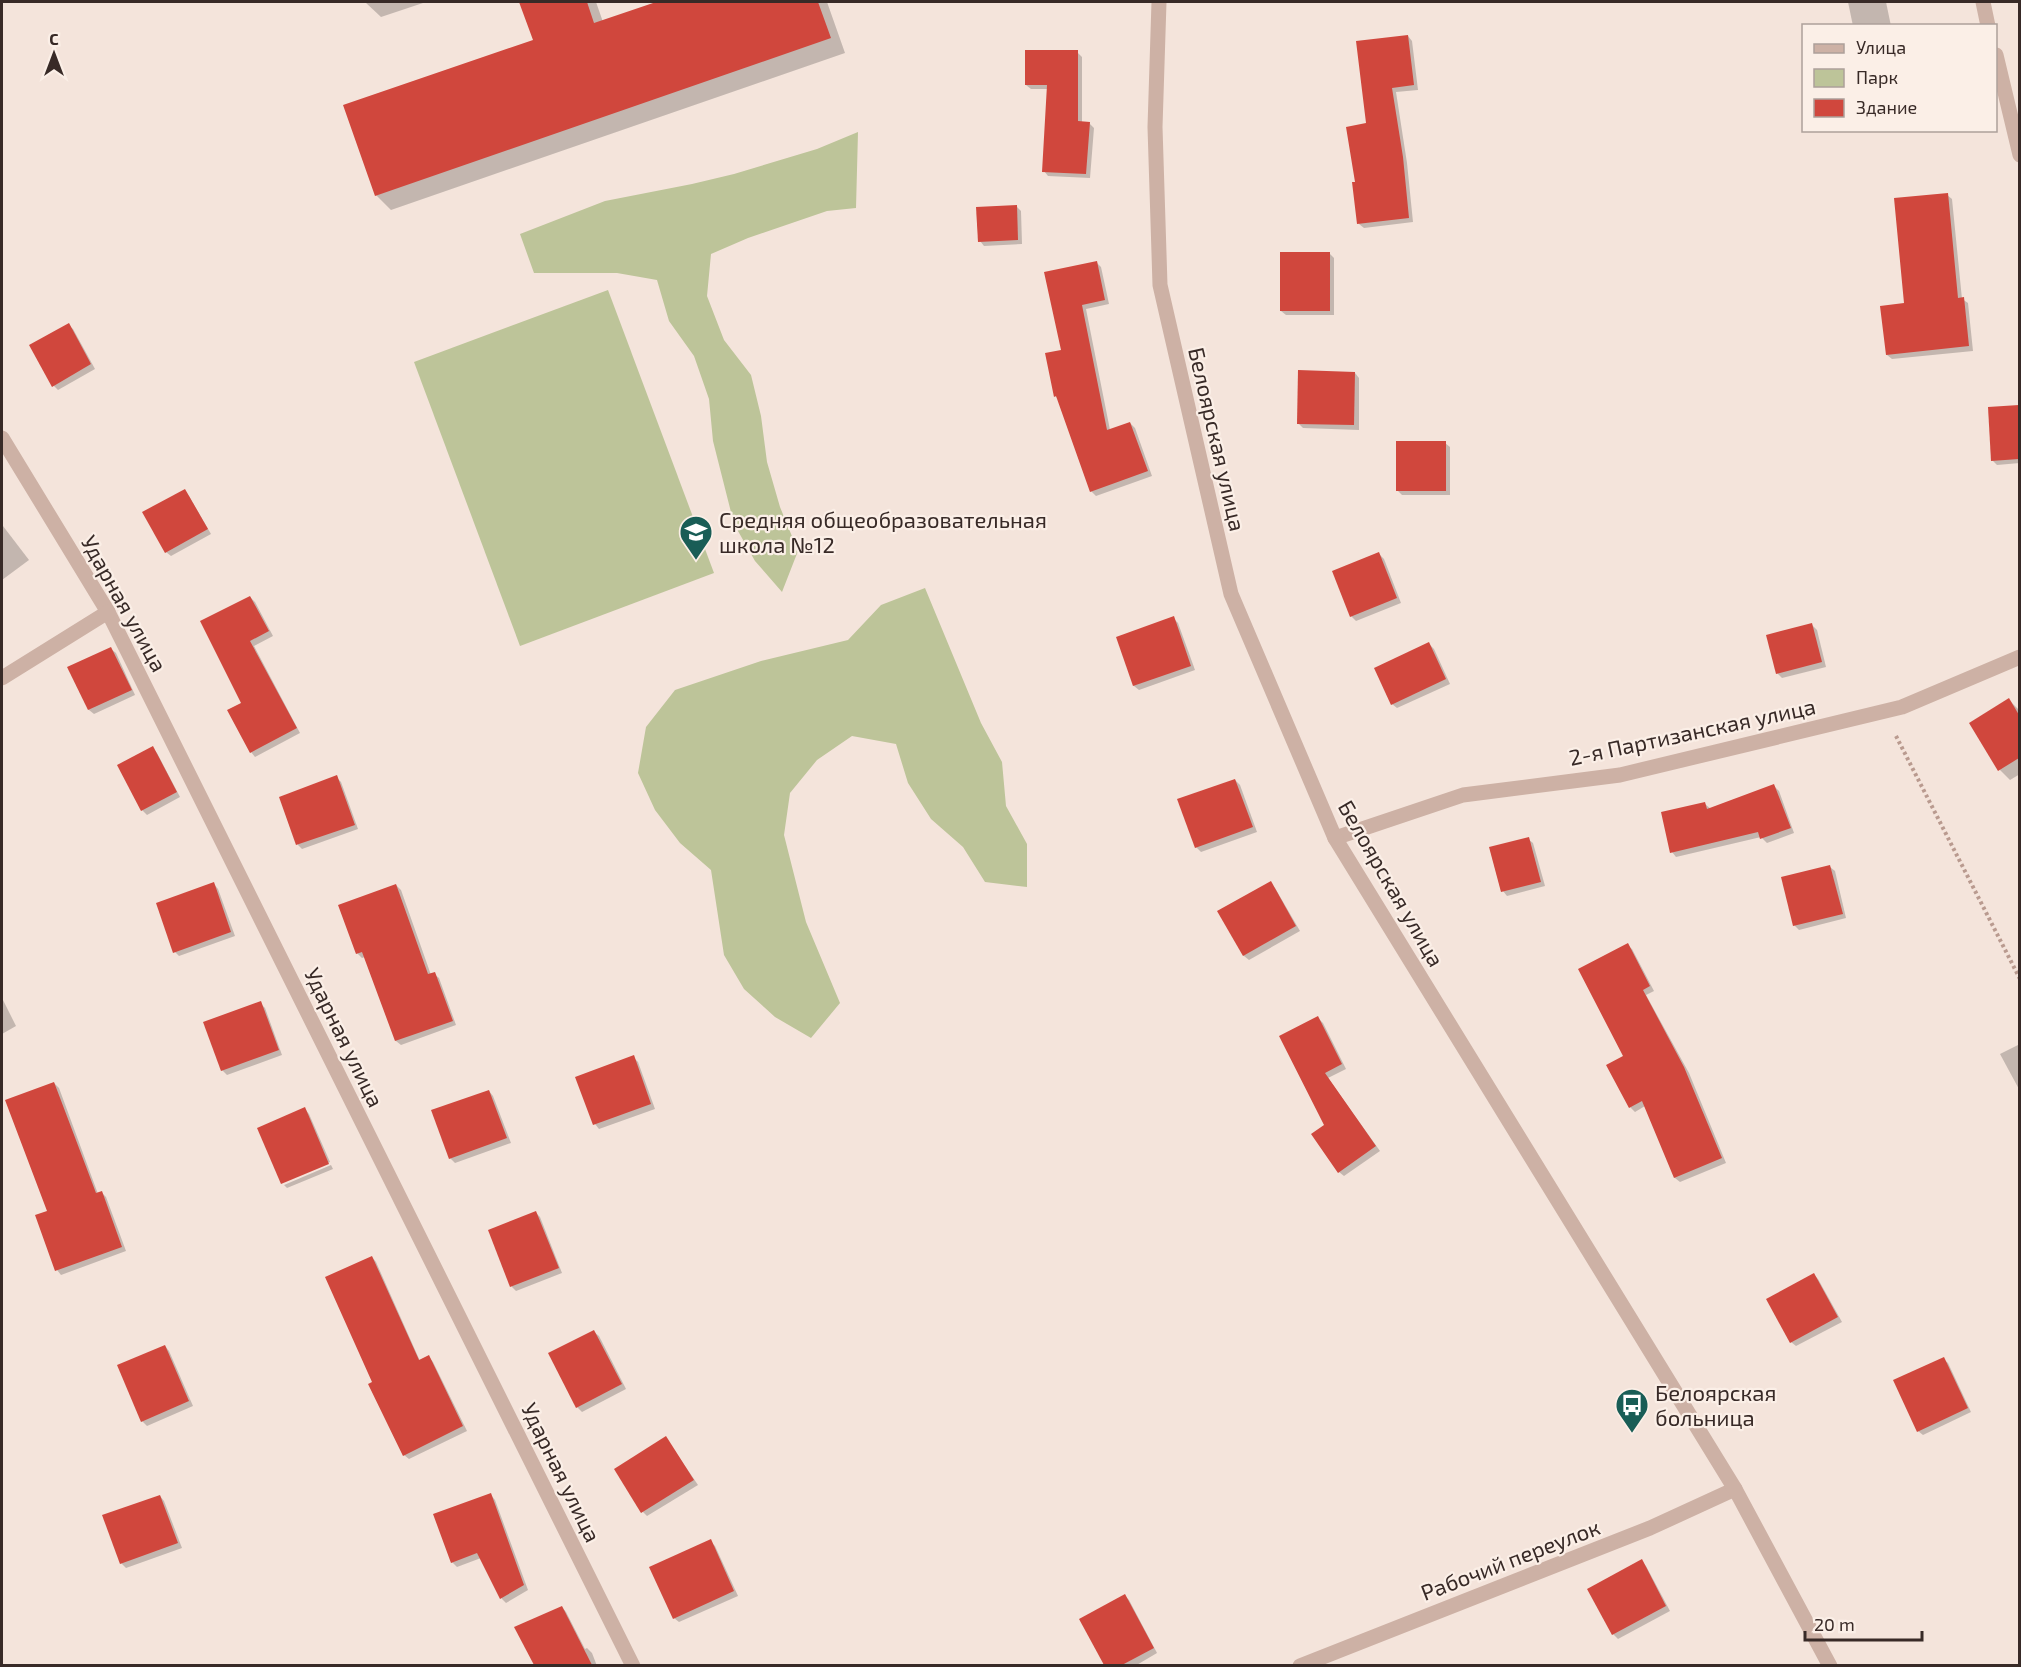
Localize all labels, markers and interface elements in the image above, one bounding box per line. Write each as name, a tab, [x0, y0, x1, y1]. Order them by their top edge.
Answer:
north arrow	[24, 24, 84, 84]
legend	[1802, 24, 1997, 132]
text: С	[49, 29, 59, 48]
text: Улица	[1856, 36, 1906, 58]
text: Парк	[1856, 66, 1898, 88]
text: Здание	[1856, 96, 1917, 118]
street label: Белоярская улица	[1183, 345, 1252, 534]
place label: Средняя общеобразовательная школа №12	[719, 506, 1047, 557]
school or university icon: Средняя общеобразовательная школа №12	[678, 514, 714, 561]
street label: Ударная улица	[76, 530, 173, 676]
street label: 2-я Партизанская улица	[1566, 692, 1818, 771]
street label: Белоярская улица	[1333, 795, 1450, 971]
street label: Ударная улица	[299, 963, 390, 1111]
place label: Белоярская больница	[1655, 1379, 1776, 1430]
bus stop icon: Белоярская больница	[1614, 1387, 1650, 1434]
street label: Ударная улица	[516, 1398, 607, 1546]
street label: Рабочий переулок	[1417, 1513, 1604, 1606]
scale bar	[1805, 1604, 1922, 1642]
text: 20 m	[1814, 1613, 1855, 1635]

